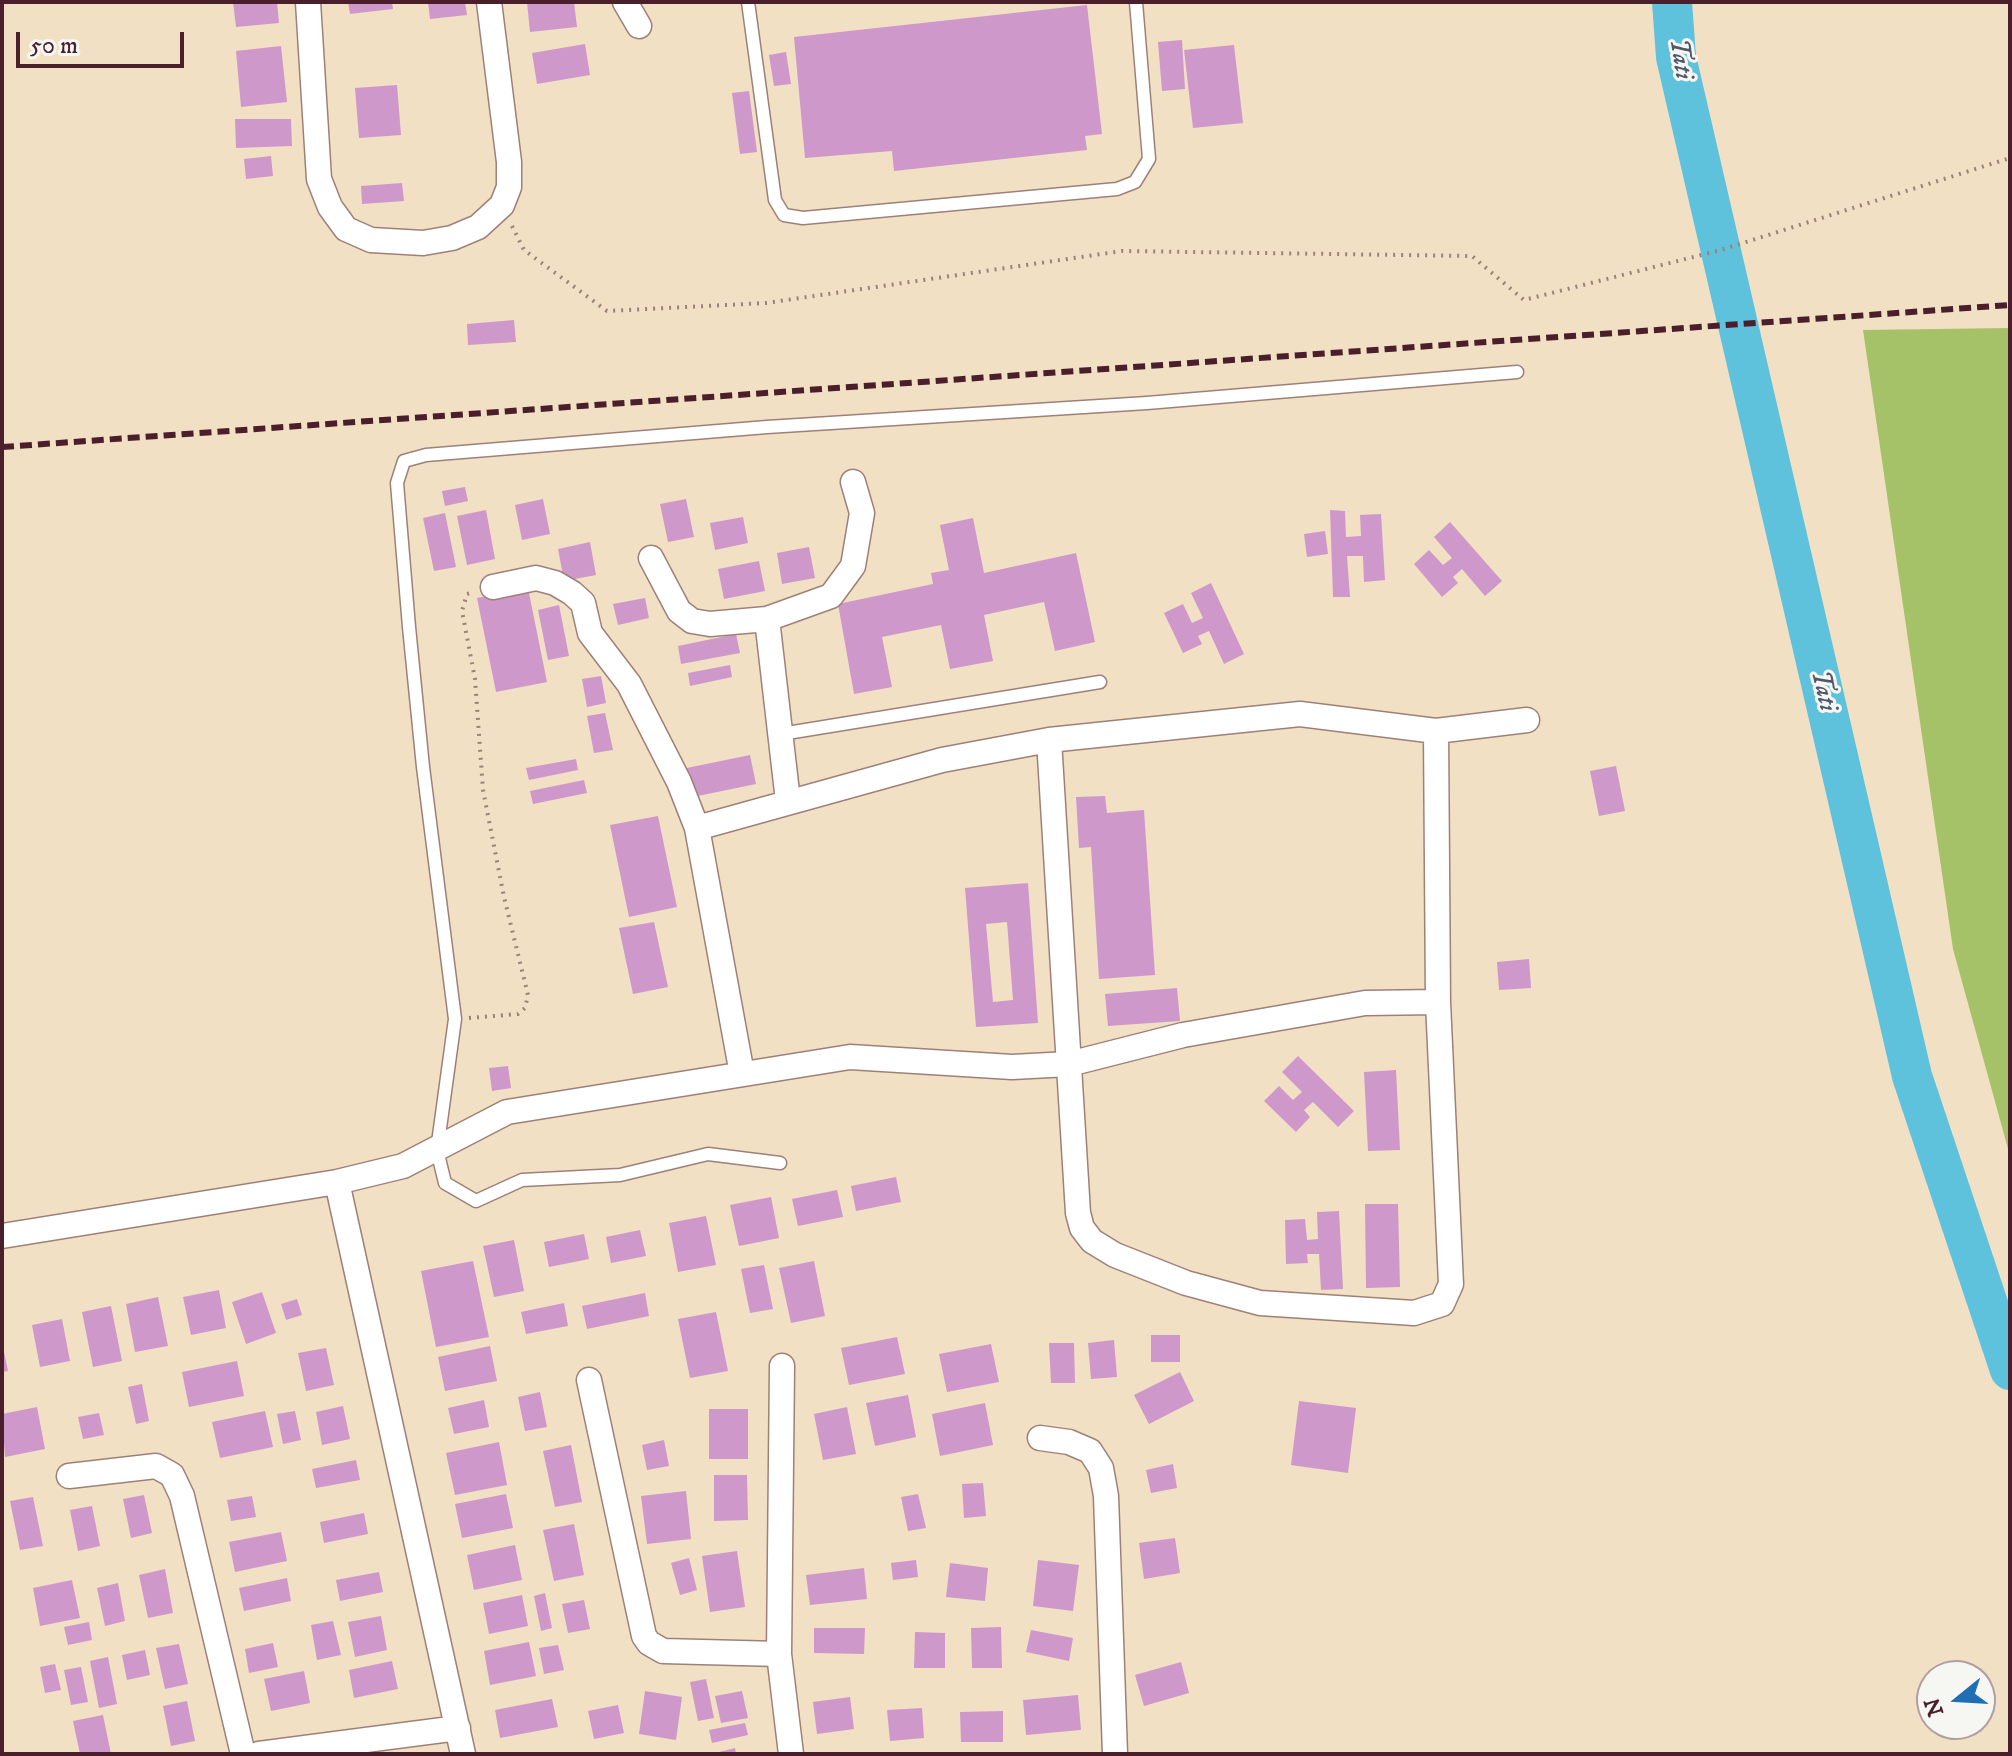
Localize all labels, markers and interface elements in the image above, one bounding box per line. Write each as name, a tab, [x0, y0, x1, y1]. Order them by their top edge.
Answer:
scale bar	[20, 16, 188, 66]
text: 50 m	[30, 31, 78, 61]
water label: Tati	[1660, 36, 1698, 82]
water label: Tati	[1802, 667, 1842, 715]
north arrow	[1916, 1660, 1996, 1740]
text: N	[1919, 1694, 1950, 1720]

